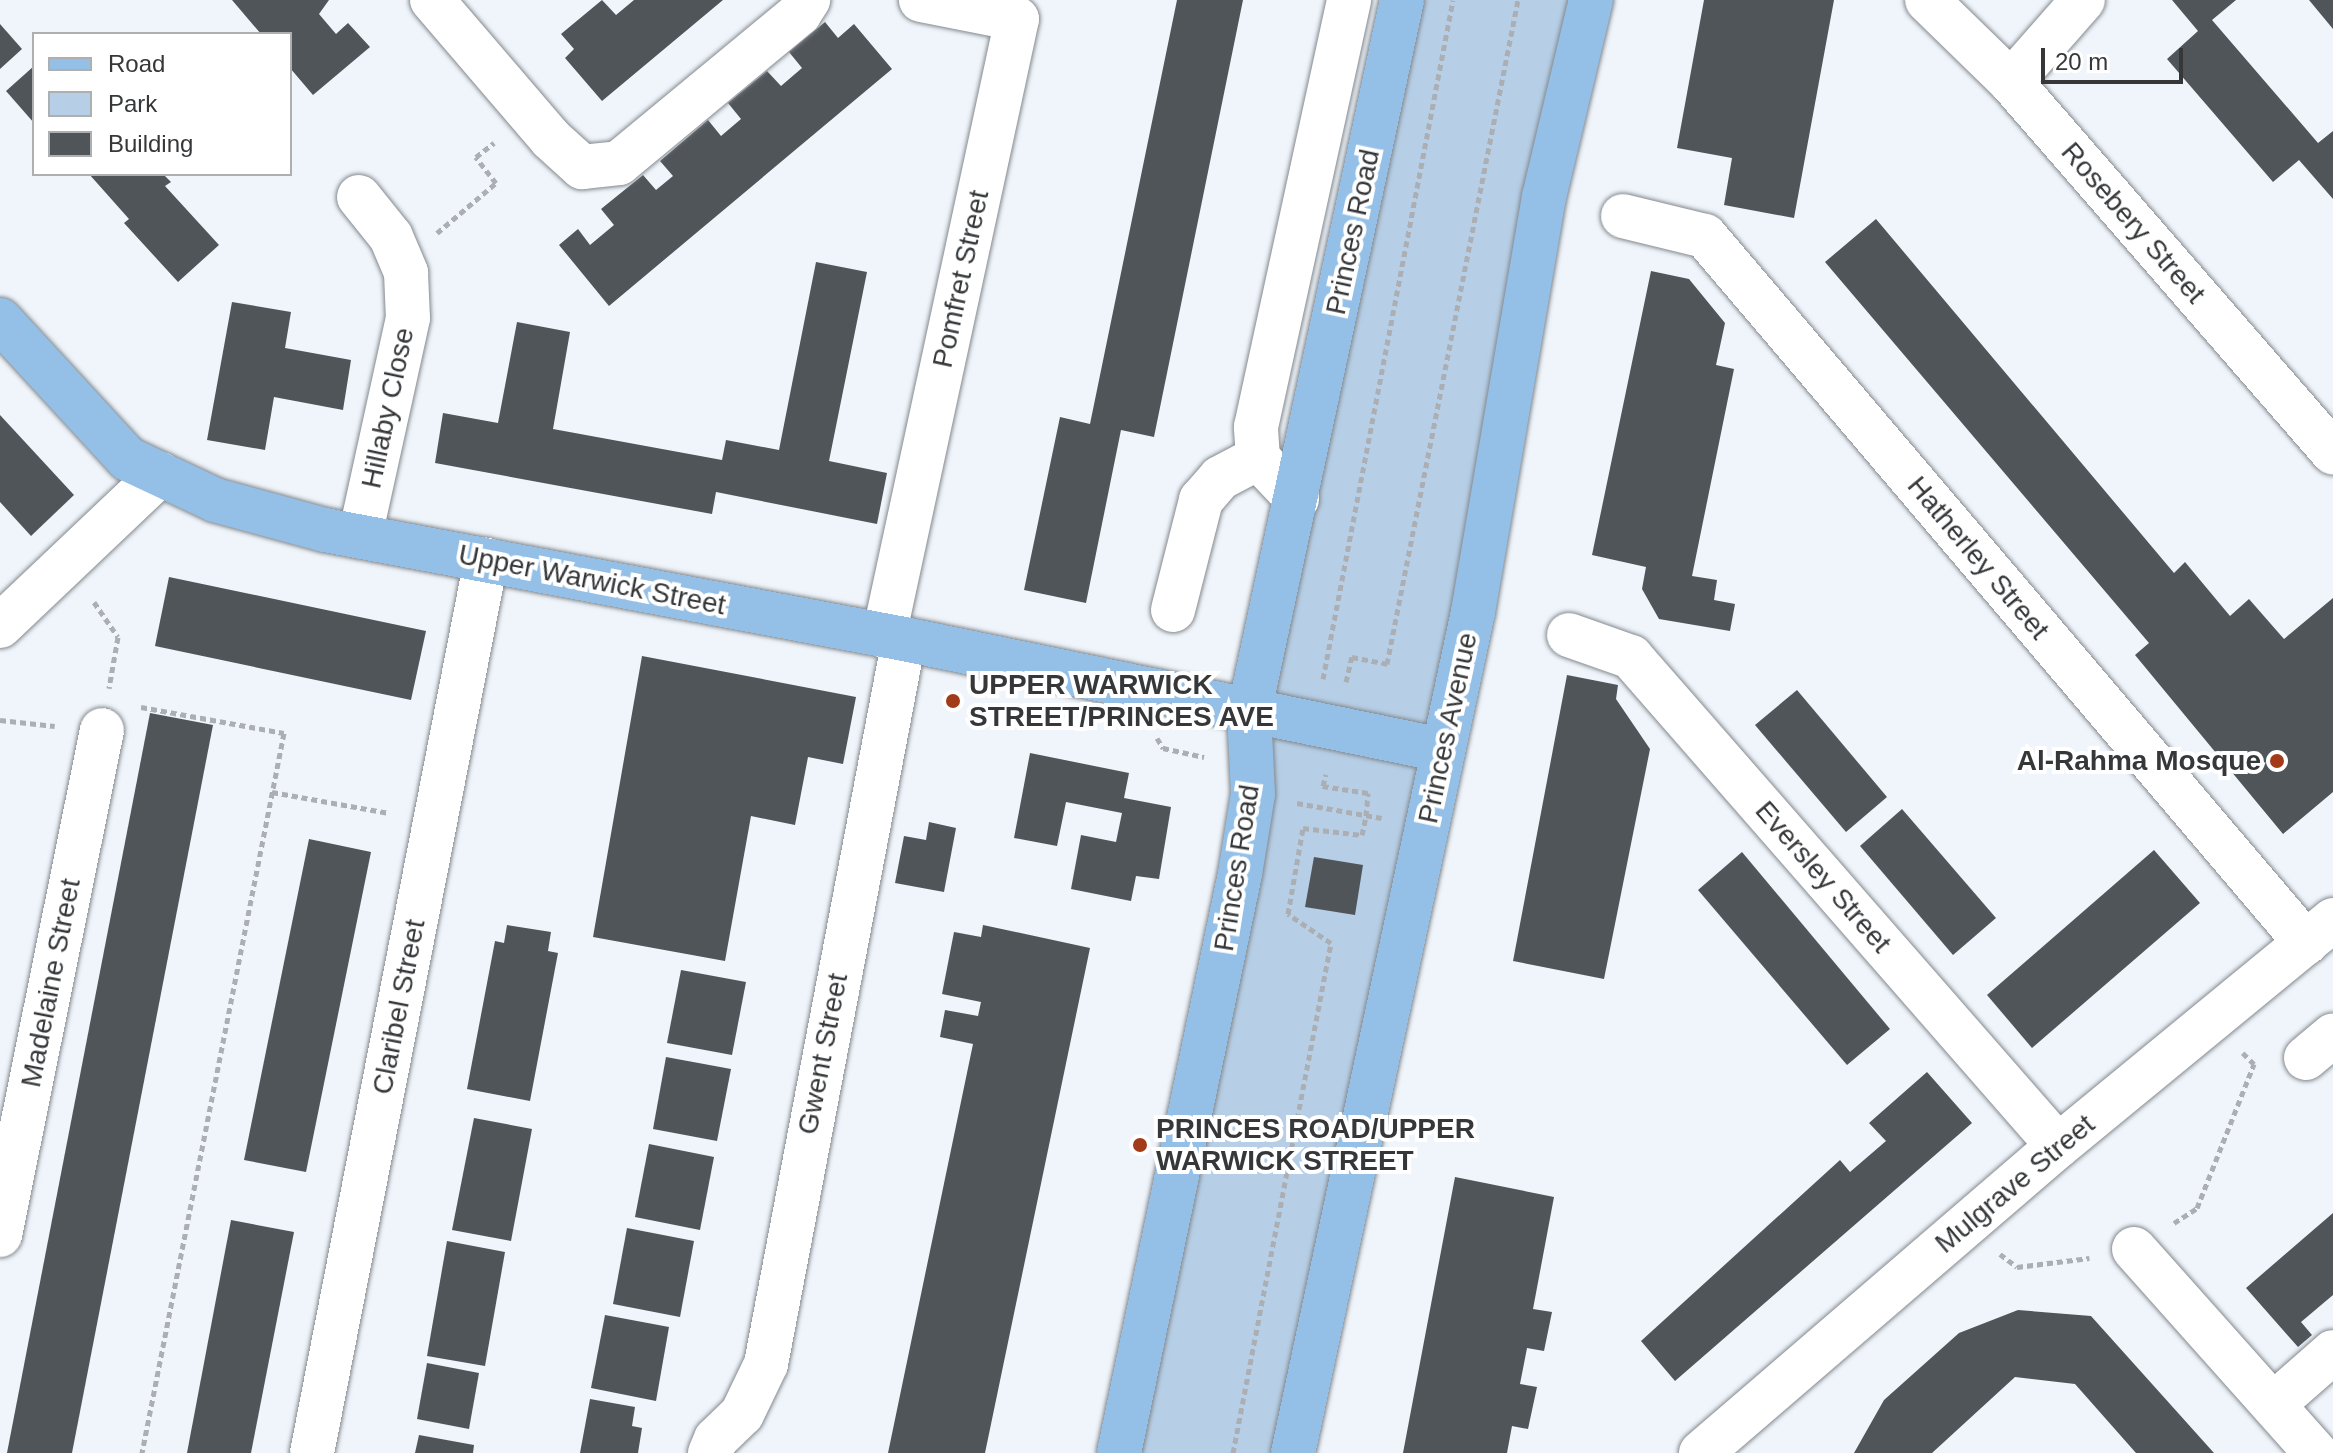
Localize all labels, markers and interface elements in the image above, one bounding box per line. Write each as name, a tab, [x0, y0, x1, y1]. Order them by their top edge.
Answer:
legend	[32, 32, 292, 176]
scale bar	[2045, 32, 2187, 82]
text: 20 m	[2055, 48, 2108, 75]
text: Road	[108, 50, 165, 77]
text: Park	[108, 90, 157, 117]
text: Building	[108, 130, 193, 157]
street label: Rosebery Street	[2054, 136, 2212, 310]
street label: Princes Road	[1319, 146, 1387, 318]
street label: Pomfret Street	[926, 187, 996, 371]
street label: Hillaby Close	[355, 325, 421, 491]
street label: Hatherley Street	[1900, 470, 2056, 646]
street label: Upper Warwick Street	[456, 538, 728, 622]
street label: Princes Avenue	[1411, 629, 1485, 827]
place label: UPPER WARWICK STREET/PRINCES AVE	[969, 668, 1275, 734]
marker: UPPER WARWICK STREET/PRINCES AVE	[944, 692, 962, 710]
place label: Al-Rahma Mosque	[2017, 744, 2261, 778]
marker: Al-Rahma Mosque	[2268, 752, 2286, 770]
street label: Princes Road	[1207, 782, 1267, 954]
street label: Eversley Street	[1748, 794, 1898, 960]
street label: Madelaine Street	[14, 876, 88, 1090]
street label: Claribel Street	[366, 917, 432, 1097]
street label: Gwent Street	[791, 971, 855, 1137]
street label: Mulgrave Street	[1929, 1108, 2101, 1260]
place label: PRINCES ROAD/UPPER WARWICK STREET	[1156, 1112, 1475, 1178]
marker: PRINCES ROAD/UPPER WARWICK STREET	[1131, 1136, 1149, 1154]

